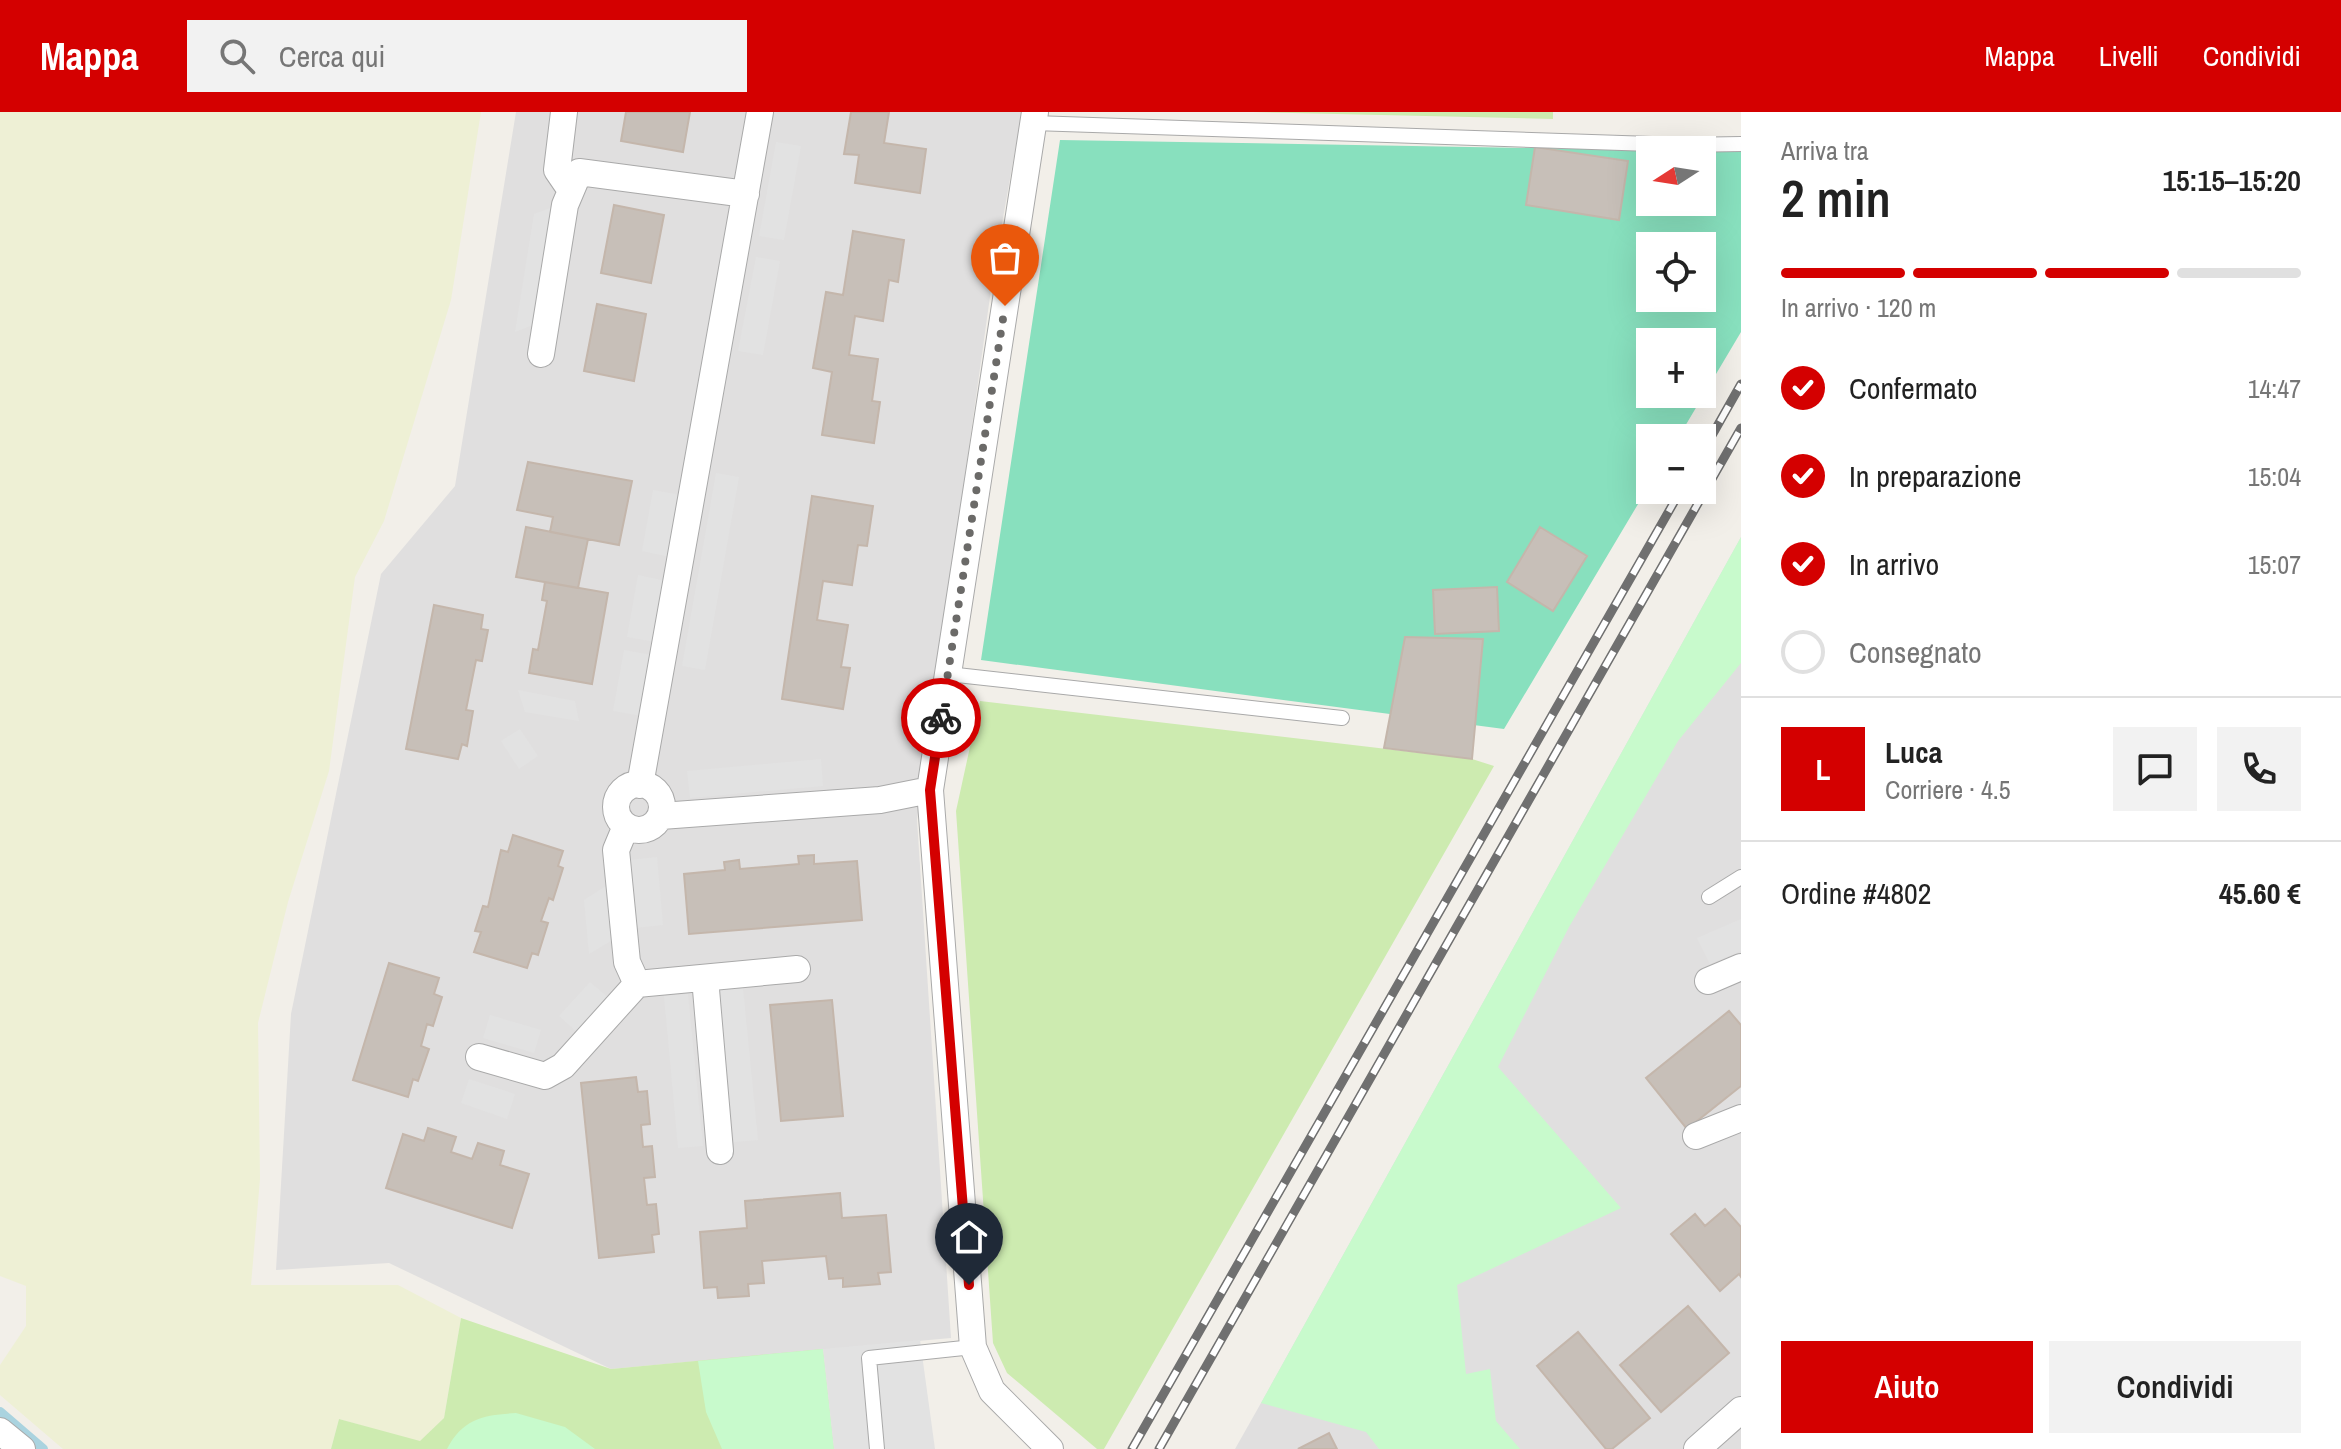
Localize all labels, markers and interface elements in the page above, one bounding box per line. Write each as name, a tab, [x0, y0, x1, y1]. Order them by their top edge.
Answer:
search box	[187, 20, 747, 92]
text: Mappa	[40, 31, 139, 82]
icon: search	[215, 34, 259, 78]
text: Cerca qui	[279, 36, 385, 76]
text: Mappa	[1985, 37, 2055, 75]
text: Livelli	[2099, 37, 2159, 75]
text: Condividi	[2203, 37, 2301, 75]
text: Arriva tra	[1781, 133, 1869, 168]
north arrow	[1636, 136, 1716, 216]
map controls	[1636, 136, 1716, 504]
text: 15:15–15:20	[2162, 160, 2301, 200]
text: 2 min	[1781, 163, 1891, 233]
pin	[971, 224, 1039, 306]
button: locate	[1636, 232, 1716, 312]
icon: bag	[983, 236, 1027, 280]
text: In arrivo · 120 m	[1781, 290, 1936, 325]
button: +	[1636, 328, 1716, 408]
icon: check	[1781, 366, 1825, 410]
text: Confermato	[1849, 368, 1978, 408]
text: 14:47	[2248, 371, 2301, 406]
button: −	[1636, 424, 1716, 504]
icon: check	[1781, 454, 1825, 498]
text: In preparazione	[1849, 456, 2021, 496]
text: 15:04	[2248, 459, 2301, 494]
icon: check	[1781, 542, 1825, 586]
text: In arrivo	[1849, 544, 1939, 584]
text: 15:07	[2248, 547, 2301, 582]
text: Consegnato	[1849, 632, 1982, 672]
courier	[901, 678, 981, 758]
icon: bike	[919, 696, 963, 740]
button: chat	[2113, 727, 2197, 811]
button: phone	[2217, 727, 2301, 811]
text: Luca	[1885, 732, 1942, 772]
text: L	[1815, 749, 1831, 789]
text: Corriere · 4.5	[1885, 772, 2011, 807]
text: Ordine #4802	[1781, 873, 1931, 913]
text: 45.60 €	[2219, 873, 2301, 913]
pin	[935, 1203, 1003, 1285]
icon: home	[947, 1215, 991, 1259]
button: Aiuto	[1781, 1341, 2033, 1433]
button: Condividi	[2049, 1341, 2301, 1433]

